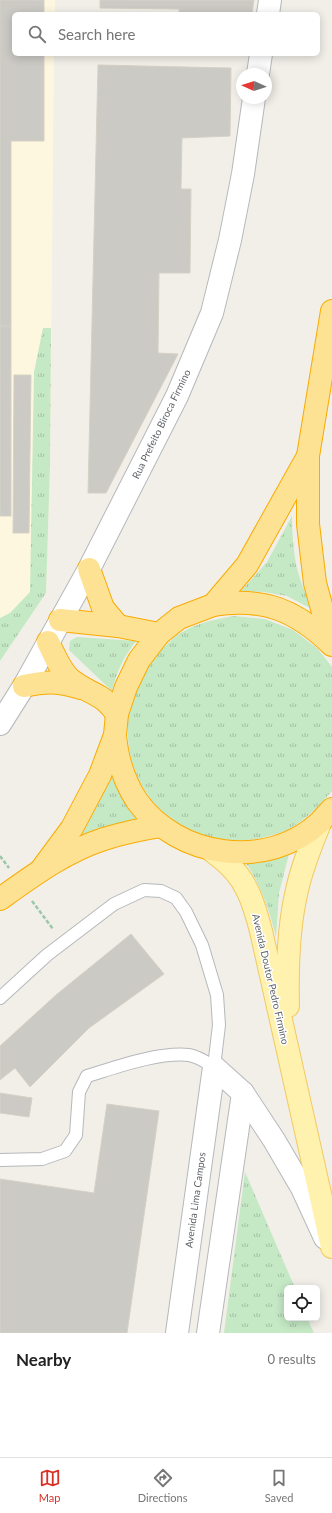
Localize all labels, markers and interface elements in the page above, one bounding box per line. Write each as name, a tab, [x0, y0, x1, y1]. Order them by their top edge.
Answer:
search box	[12, 12, 320, 56]
icon: search	[26, 23, 48, 45]
text: Search here	[58, 25, 135, 43]
north arrow	[236, 68, 272, 104]
street label: Rua Prefeito Biroca Firmino	[129, 367, 193, 481]
street label: Avenida Doutor Pedro Firmino	[250, 913, 292, 1046]
street label: Avenida Lima Campos	[182, 1151, 208, 1249]
map controls	[284, 1285, 320, 1321]
button: locate	[284, 1285, 320, 1321]
text: Nearby	[16, 1349, 71, 1370]
text: 0 results	[268, 1351, 316, 1367]
tab: Map	[39, 1467, 61, 1504]
tab: Directions	[138, 1467, 187, 1504]
tab: Saved	[265, 1467, 293, 1504]

